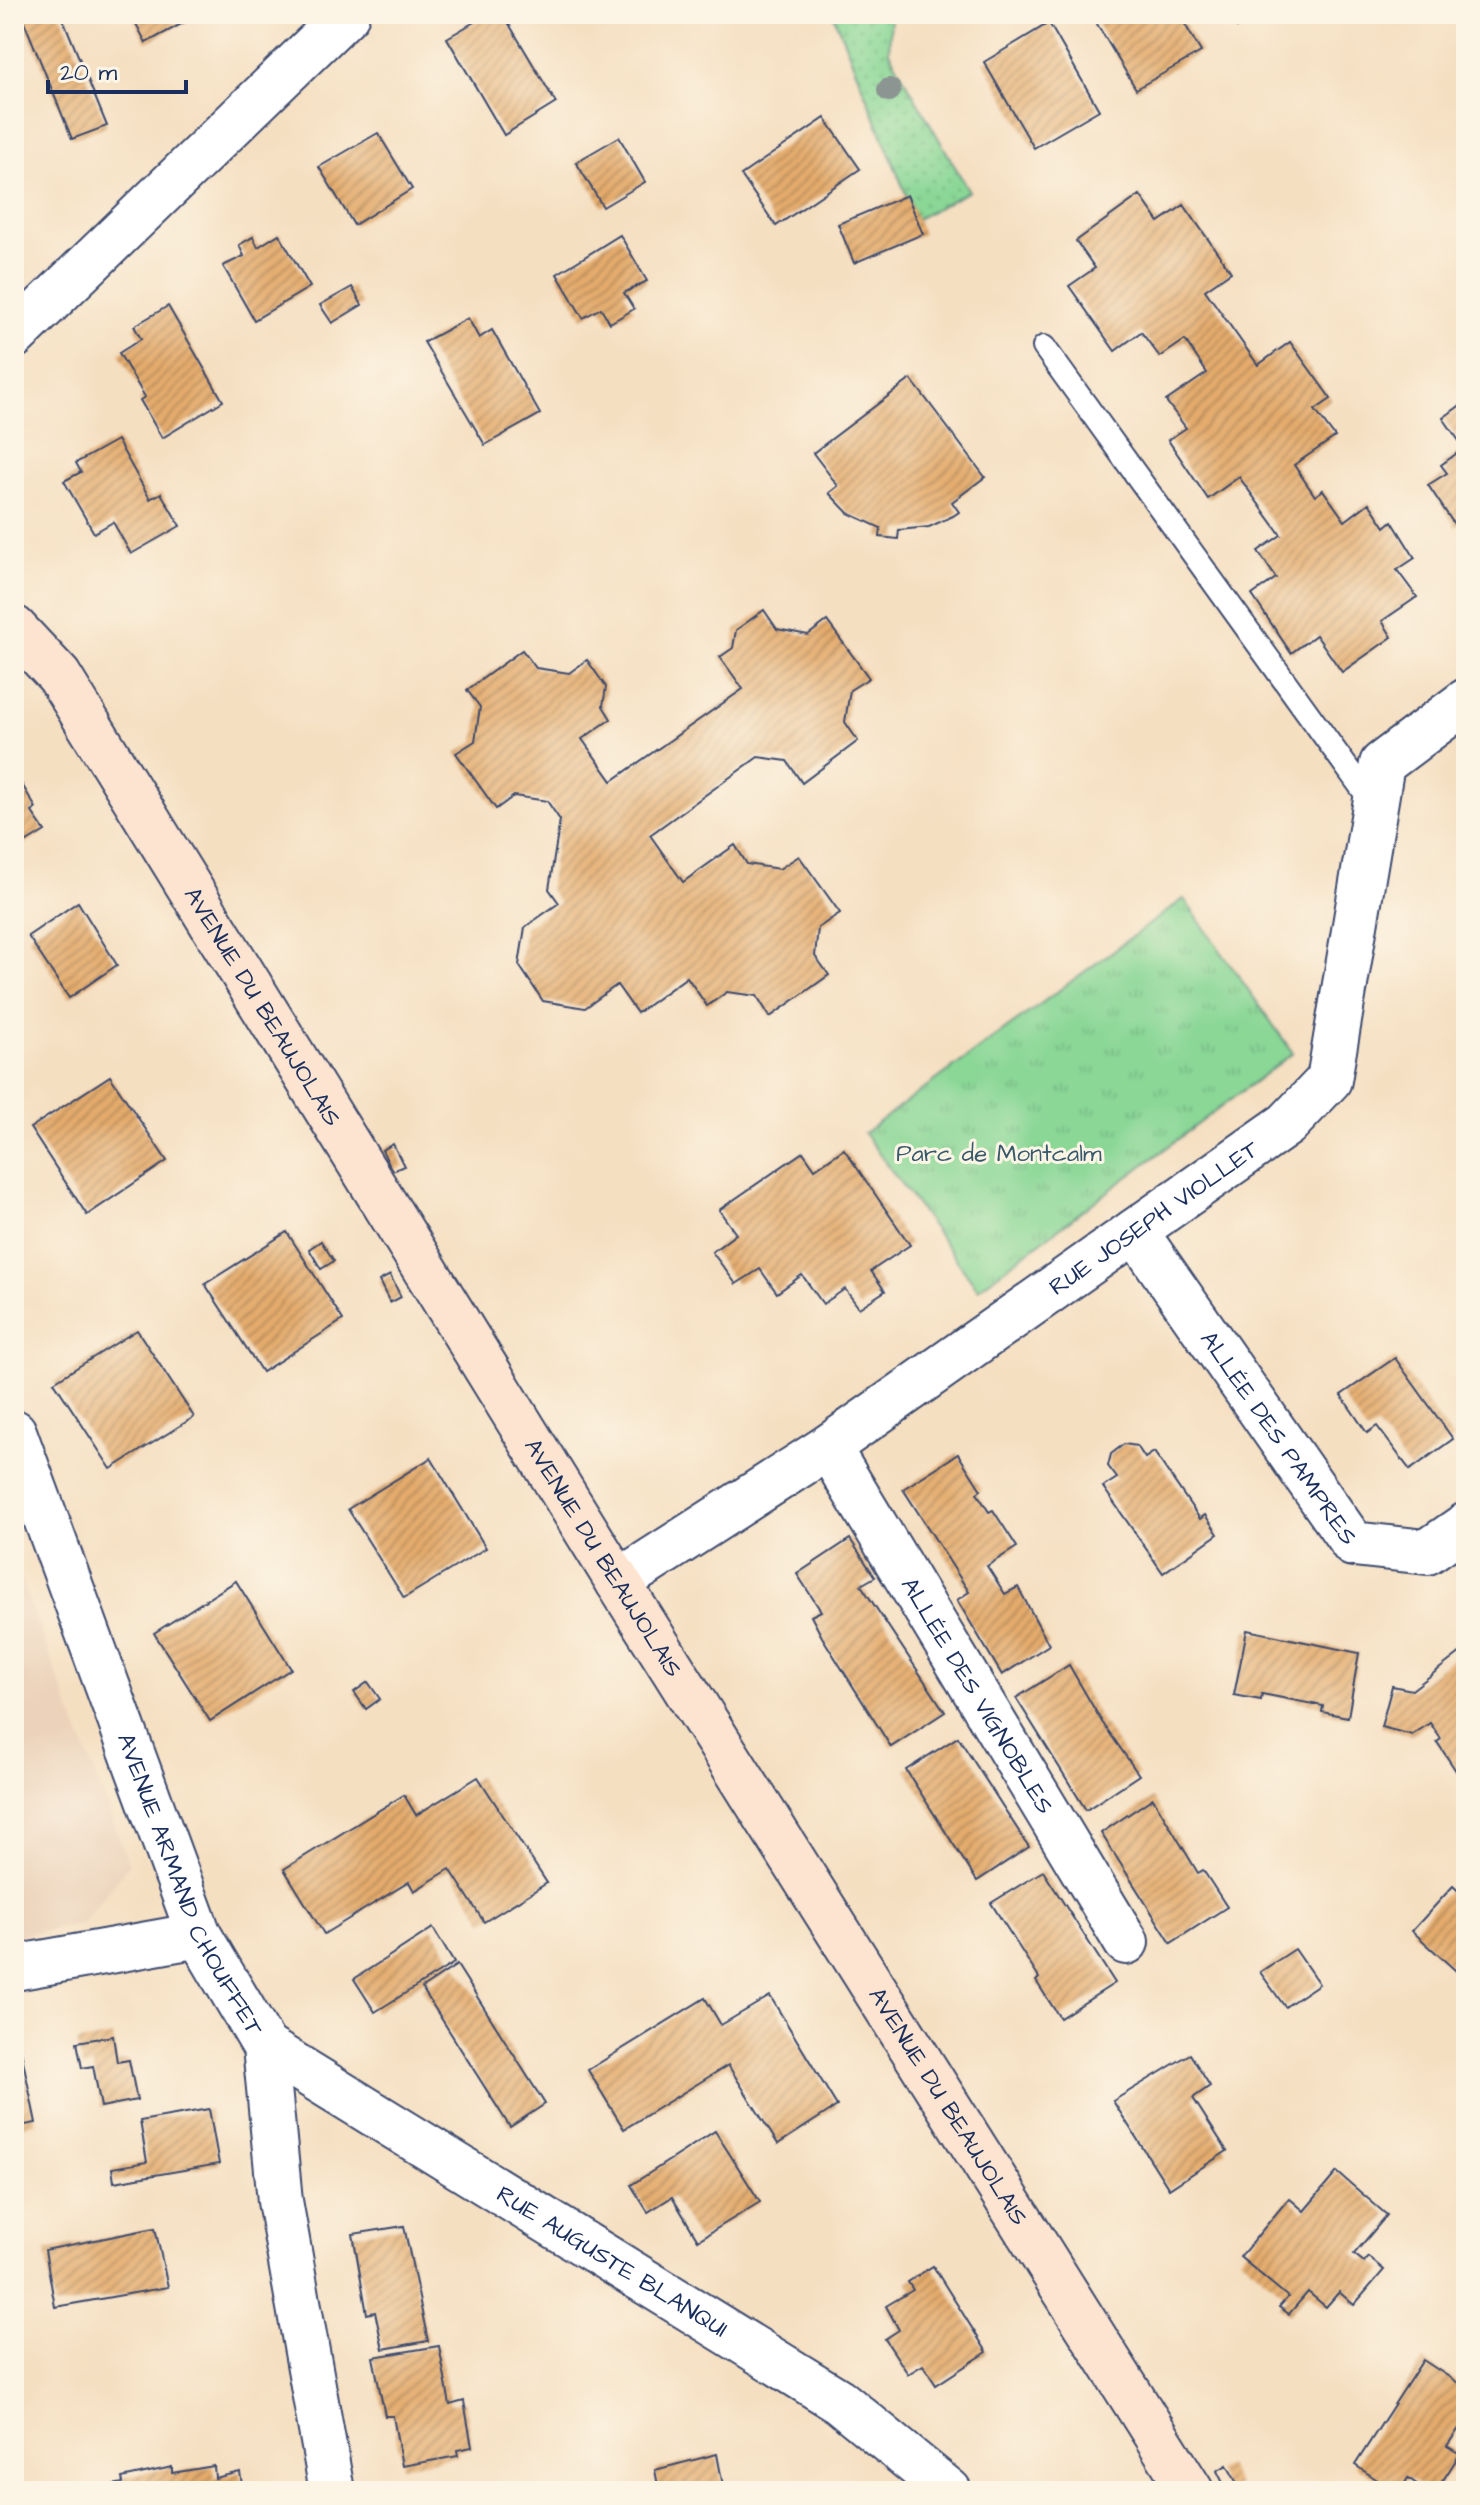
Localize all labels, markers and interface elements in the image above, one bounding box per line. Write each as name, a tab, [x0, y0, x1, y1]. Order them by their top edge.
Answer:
scale bar	[48, 44, 186, 94]
text: 20 m	[60, 56, 117, 90]
street label: AVENUE DU BEAUJOLAIS	[175, 881, 349, 1133]
street label: RUE JOSEPH VIOLLET	[1043, 1133, 1266, 1304]
park label: Parc de Montcalm	[896, 1137, 1102, 1171]
street label: ALLÉE DES PAMPRES	[1192, 1324, 1365, 1552]
street label: AVENUE DU BEAUJOLAIS	[515, 1432, 690, 1684]
street label: ALLÉE DES VIGNOBLES	[892, 1571, 1061, 1821]
street label: AVENUE ARMAND CHOUFFET	[108, 1728, 271, 2043]
street label: AVENUE DU BEAUJOLAIS	[860, 1981, 1035, 2232]
street label: RUE AUGUSTE BLANQUI	[490, 2178, 734, 2346]

